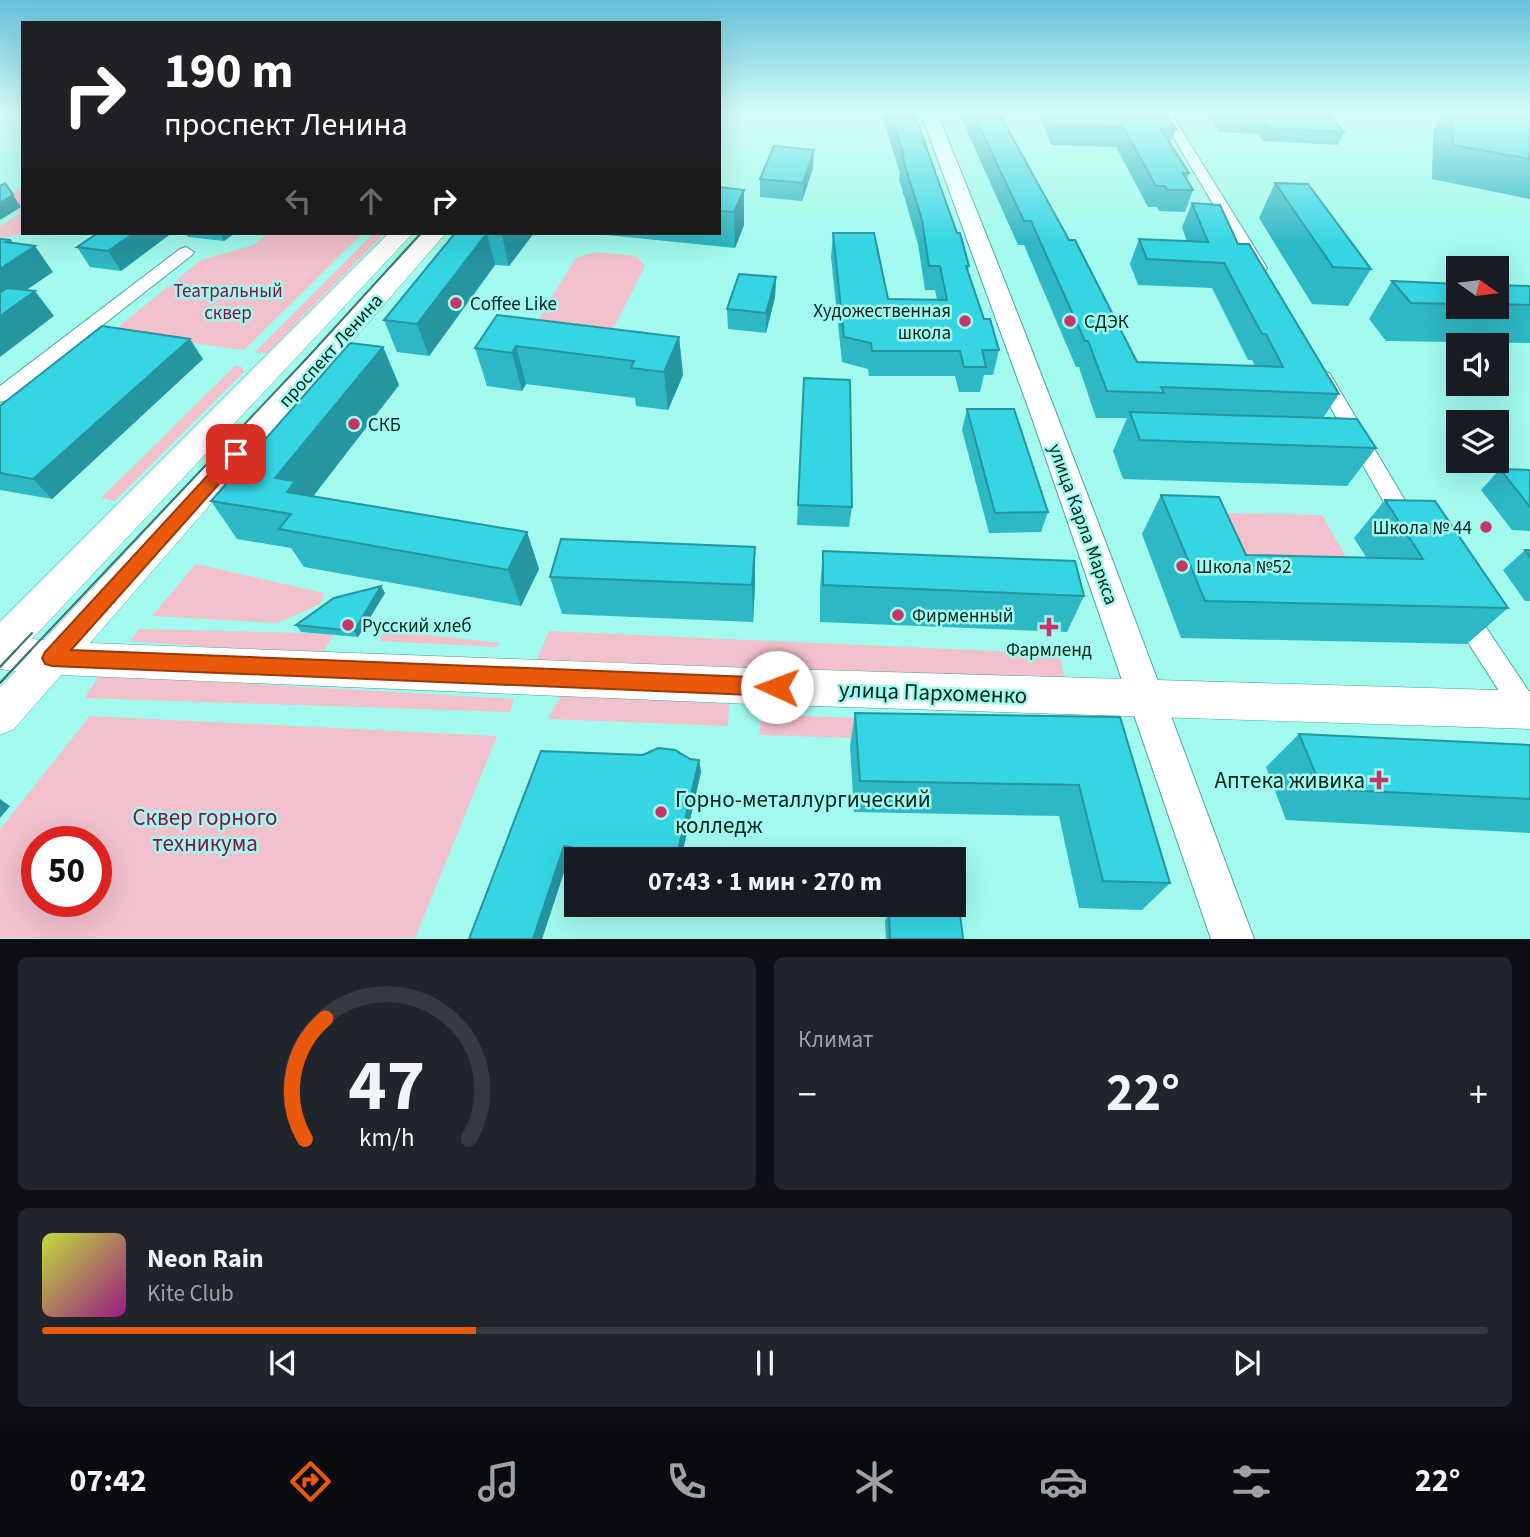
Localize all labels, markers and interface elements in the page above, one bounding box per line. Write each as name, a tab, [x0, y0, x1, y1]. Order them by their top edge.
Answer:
text: 190 m	[164, 37, 293, 107]
icon: right	[49, 49, 140, 140]
text: проспект Ленина	[164, 102, 408, 148]
icon: left	[279, 182, 317, 220]
icon: ahead	[352, 182, 390, 220]
icon: right	[425, 182, 463, 220]
north arrow	[1446, 256, 1508, 318]
map controls	[1446, 256, 1509, 473]
park label: Театральный сквер	[173, 278, 283, 327]
street label: проспект Ленина	[273, 288, 390, 414]
place label: Coffee Like	[470, 291, 557, 318]
marker: Coffee Like	[448, 295, 464, 311]
place label: Художественная школа	[813, 298, 951, 347]
place label: СДЭК	[1084, 309, 1129, 336]
marker: Художественная школа	[957, 313, 973, 329]
marker: СДЭК	[1062, 313, 1078, 329]
button: sound	[1446, 333, 1509, 396]
button: layers	[1446, 410, 1509, 473]
place label: СКБ	[368, 412, 401, 439]
marker: СКБ	[346, 416, 362, 432]
pin	[206, 424, 266, 484]
icon: arrive	[217, 435, 255, 473]
street label: улица Карла Маркса	[1041, 440, 1124, 609]
place label: Школа № 44	[1373, 515, 1472, 542]
marker: Школа № 44	[1478, 519, 1494, 535]
place label: Школа №52	[1196, 554, 1291, 581]
marker: Школа №52	[1174, 558, 1190, 574]
place label: Фирменный	[912, 603, 1014, 630]
marker: Фирменный	[890, 607, 906, 623]
place label: Русский хлеб	[362, 613, 471, 640]
marker: Русский хлеб	[340, 617, 356, 633]
marker: Фармленд	[1041, 619, 1057, 635]
place label: Фармленд	[1006, 637, 1092, 664]
position arrow	[740, 650, 814, 724]
street label: улица Пархоменко	[838, 673, 1028, 712]
place label: Аптека живика	[1215, 764, 1365, 797]
marker: Аптека живика	[1371, 772, 1387, 788]
place label: Горно-металлургический колледж	[675, 783, 931, 842]
park label: Сквер горного техникума	[132, 801, 278, 860]
marker: Горно-металлургический колледж	[653, 804, 669, 820]
speed limit sign: 50	[21, 826, 112, 917]
text: 07:43 · 1 мин · 270 m	[648, 863, 882, 900]
text: Климат	[798, 1023, 873, 1056]
text: 47	[349, 1035, 425, 1139]
text: 22°	[1106, 1057, 1180, 1131]
text: −	[798, 1068, 817, 1122]
text: +	[1469, 1068, 1488, 1122]
text: km/h	[359, 1120, 415, 1156]
text: Neon Rain	[147, 1240, 264, 1277]
text: Kite Club	[147, 1277, 234, 1310]
icon: previous	[264, 1344, 302, 1382]
icon: pause	[746, 1344, 784, 1382]
icon: next	[1228, 1344, 1266, 1382]
icon: directions	[286, 1457, 335, 1506]
icon: music	[474, 1457, 523, 1506]
icon: phone	[662, 1457, 711, 1506]
icon: climate	[850, 1457, 899, 1506]
icon: car	[1039, 1457, 1088, 1506]
icon: filters	[1227, 1457, 1276, 1506]
text: 07:42	[70, 1458, 147, 1504]
text: 22°	[1415, 1458, 1460, 1504]

